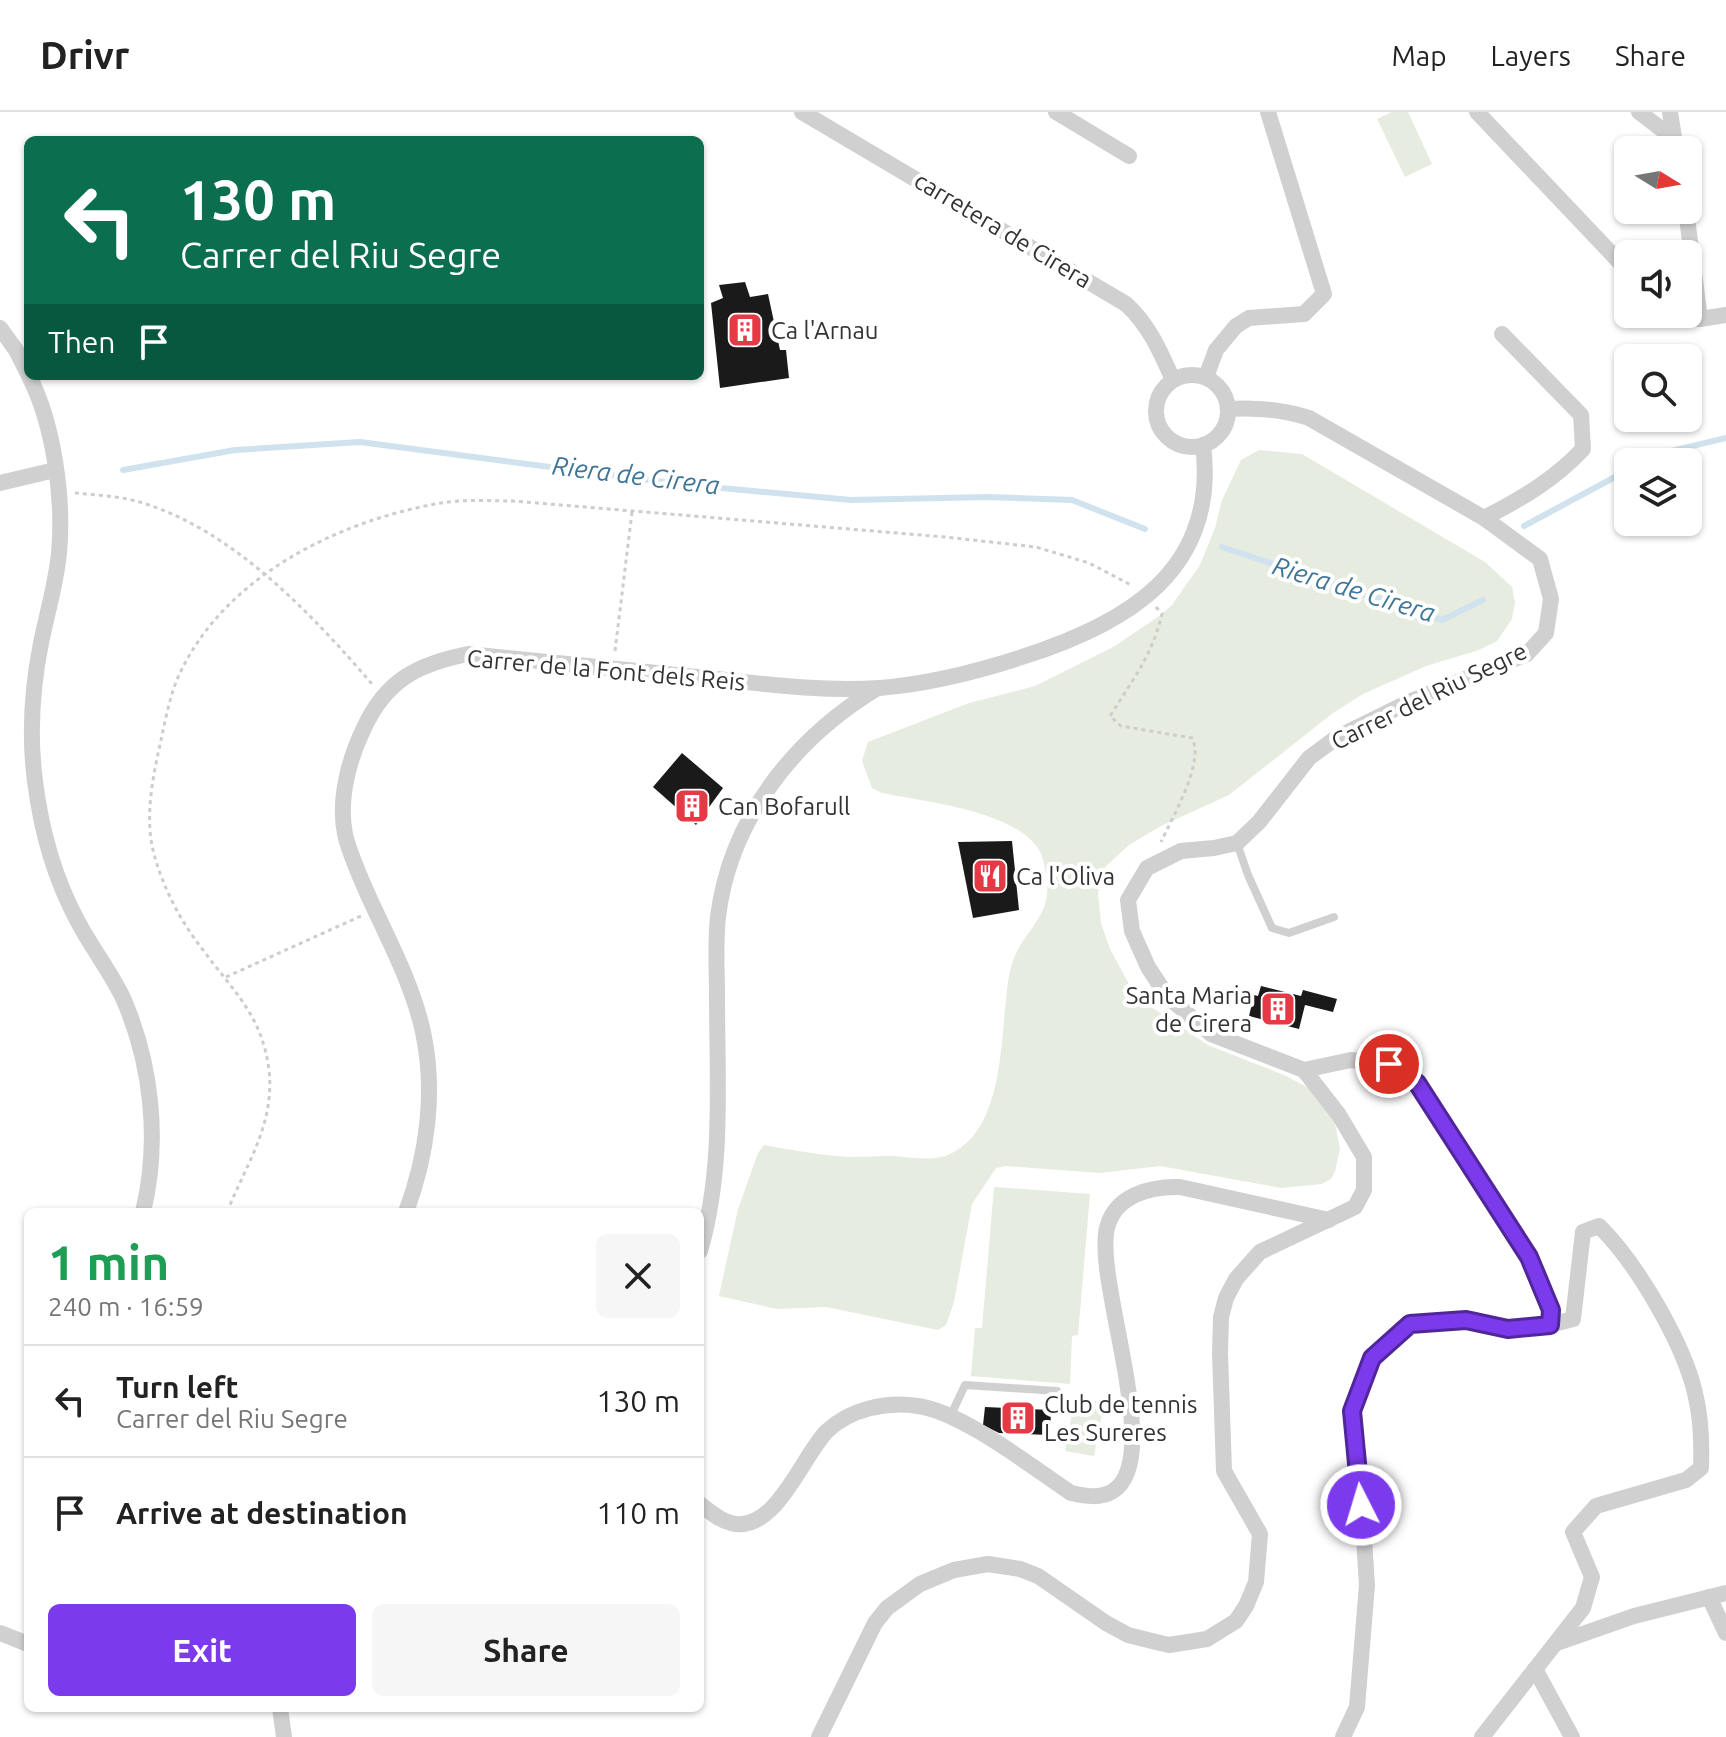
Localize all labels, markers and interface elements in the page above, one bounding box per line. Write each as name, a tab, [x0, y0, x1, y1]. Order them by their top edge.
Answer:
text: Drivr	[40, 34, 129, 76]
text: Map	[1391, 40, 1447, 71]
text: Layers	[1491, 40, 1571, 71]
text: Share	[1615, 40, 1686, 71]
north arrow	[1614, 136, 1702, 224]
map controls	[1614, 136, 1702, 536]
street label: carretera de Cirera	[910, 167, 1096, 293]
icon: left	[48, 168, 152, 272]
text: 130 m	[180, 168, 336, 231]
text: Carrer del Riu Segre	[180, 234, 501, 275]
button: sound	[1614, 240, 1702, 328]
building icon: Ca l'Arnau	[726, 311, 764, 349]
place label: Ca l'Arnau	[771, 317, 879, 344]
icon: arrive	[132, 320, 176, 364]
text: Then	[48, 325, 116, 359]
button: search	[1614, 344, 1702, 432]
button: layers	[1614, 448, 1702, 536]
water label: Riera de Cirera	[551, 450, 721, 500]
water label: Riera de Cirera	[1269, 550, 1439, 628]
street label: Carrer del Riu Segre	[1327, 637, 1531, 755]
street label: Carrer de la Font dels Reis	[466, 644, 746, 696]
building icon: Can Bofarull	[673, 787, 711, 825]
place label: Can Bofarull	[718, 793, 850, 820]
restaurant icon: Ca l'Oliva	[971, 857, 1009, 895]
place label: Ca l'Oliva	[1016, 863, 1115, 890]
place label: Santa Maria de Cirera	[1126, 982, 1252, 1037]
building icon: Santa Maria de Cirera	[1259, 990, 1297, 1028]
pin	[1355, 1030, 1423, 1098]
icon: arrive	[1367, 1042, 1411, 1086]
button: close	[596, 1234, 680, 1318]
text: 1 min	[48, 1235, 169, 1289]
text: 240 m · 16:59	[48, 1292, 204, 1321]
text: Turn left	[116, 1370, 238, 1404]
icon: left	[48, 1379, 92, 1423]
text: 130 m	[596, 1384, 680, 1418]
place label: Club de tennis Les Sureres	[1044, 1391, 1197, 1446]
building icon: Club de tennis Les Sureres	[999, 1399, 1037, 1437]
text: Carrer del Riu Segre	[116, 1404, 348, 1433]
position arrow	[1319, 1463, 1403, 1547]
icon: arrive	[48, 1491, 92, 1535]
text: Arrive at destination	[116, 1496, 408, 1530]
text: 110 m	[596, 1496, 680, 1530]
button: Exit	[48, 1604, 356, 1696]
button: Share	[372, 1604, 680, 1696]

